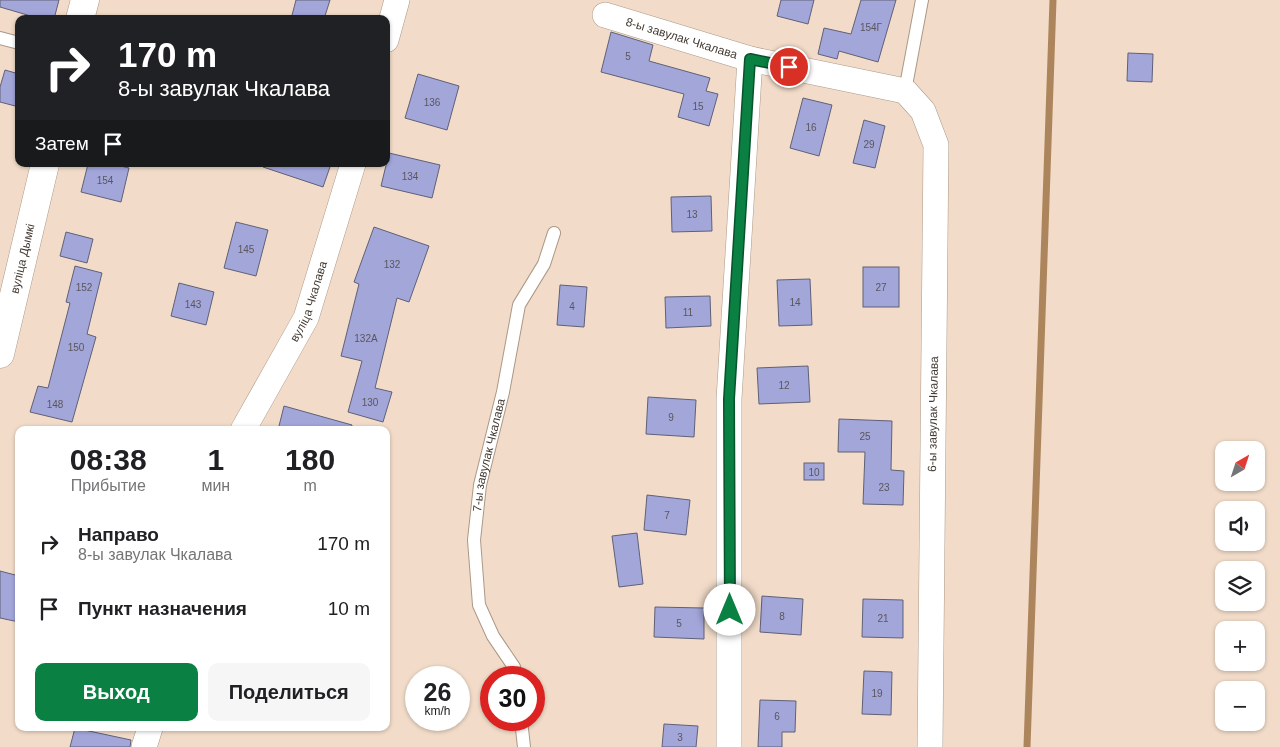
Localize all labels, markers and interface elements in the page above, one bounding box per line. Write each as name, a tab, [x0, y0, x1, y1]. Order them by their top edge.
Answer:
street label: 8-ы завулак Чкалава	[624, 15, 739, 62]
house number: 154Г	[860, 22, 883, 33]
icon: right	[35, 35, 100, 100]
text: 170 m	[118, 35, 217, 74]
pin	[768, 46, 810, 88]
house number: 5	[625, 51, 631, 62]
icon: arrive	[775, 53, 803, 81]
text: 8-ы завулак Чкалава	[118, 76, 330, 101]
house number: 136	[424, 97, 441, 108]
house number: 15	[692, 101, 704, 112]
house number: 16	[805, 122, 817, 133]
icon: arrive	[99, 130, 127, 158]
text: Затем	[35, 133, 89, 154]
house number: 29	[863, 139, 875, 150]
house number: 134	[402, 171, 419, 182]
house number: 154	[97, 175, 114, 186]
house number: 13	[686, 209, 698, 220]
street label: вуліца Дымкі	[8, 222, 38, 295]
house number: 145	[238, 244, 255, 255]
street label: вуліца Чкалава	[287, 259, 330, 344]
house number: 132	[384, 259, 401, 270]
house number: 152	[76, 282, 93, 293]
house number: 27	[875, 282, 887, 293]
house number: 14	[789, 297, 801, 308]
house number: 143	[185, 299, 202, 310]
house number: 4	[569, 301, 575, 312]
house number: 11	[683, 307, 694, 318]
house number: 132А	[354, 333, 378, 344]
house number: 150	[68, 342, 85, 353]
street label: 6-ы завулак Чкалава	[925, 356, 941, 472]
house number: 12	[778, 380, 790, 391]
house number: 130	[362, 397, 379, 408]
street label: 7-ы завулак Чкалава	[470, 397, 508, 513]
house number: 148	[47, 399, 64, 410]
house number: 9	[668, 412, 674, 423]
house number: 25	[859, 431, 871, 442]
north arrow	[1215, 441, 1265, 491]
map controls	[1215, 441, 1265, 731]
text: 08:38	[70, 443, 147, 476]
text: 1	[207, 443, 224, 476]
text: 180	[285, 443, 335, 476]
house number: 10	[808, 467, 820, 478]
text: Прибытие	[71, 477, 146, 494]
text: мин	[201, 477, 230, 494]
text: m	[303, 477, 317, 494]
house number: 23	[878, 482, 890, 493]
button: sound	[1215, 501, 1265, 551]
house number: 7	[664, 510, 670, 521]
text: Направо	[78, 524, 159, 545]
icon: right	[35, 530, 63, 558]
text: 170 m	[317, 533, 370, 554]
text: 8-ы завулак Чкалава	[78, 546, 232, 563]
button: layers	[1215, 561, 1265, 611]
position arrow	[703, 583, 755, 635]
icon: arrive	[35, 595, 63, 623]
text: Пункт назначения	[78, 598, 247, 619]
text: 10 m	[328, 598, 370, 619]
house number: 8	[779, 611, 785, 622]
house number: 21	[877, 613, 889, 624]
house number: 5	[676, 618, 682, 629]
button: +	[1215, 621, 1265, 671]
button: Выход	[35, 663, 198, 721]
button: Поделиться	[208, 663, 370, 721]
speed limit sign: 30	[480, 666, 545, 731]
text: 26	[424, 678, 451, 706]
button: −	[1215, 681, 1265, 731]
house number: 19	[871, 688, 883, 699]
text: km/h	[424, 704, 451, 718]
house number: 6	[774, 711, 780, 722]
house number: 3	[677, 732, 683, 743]

